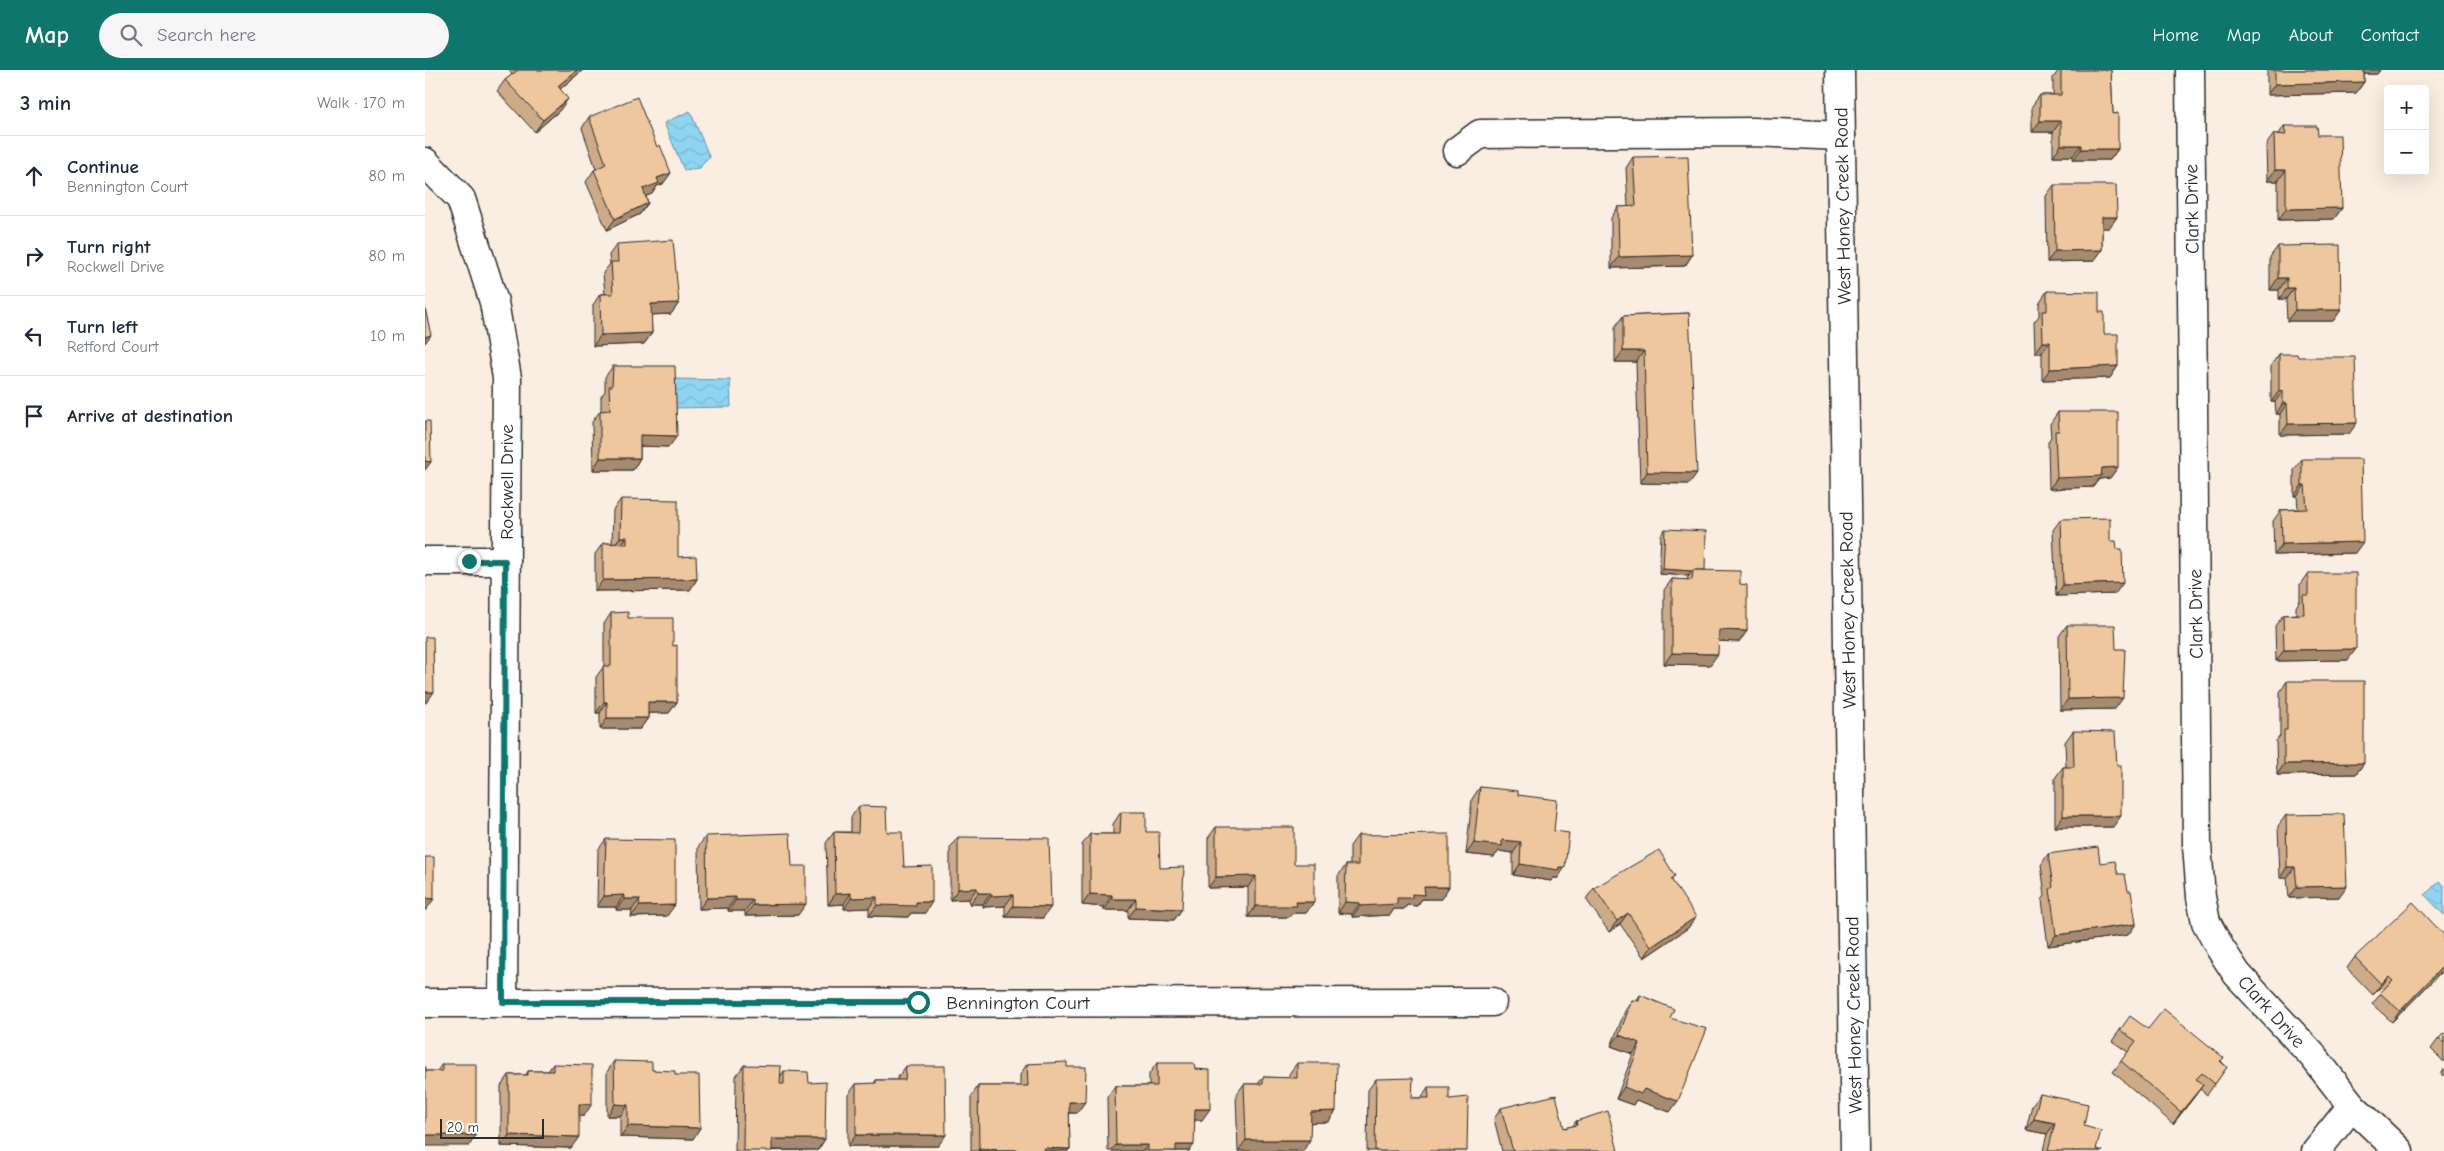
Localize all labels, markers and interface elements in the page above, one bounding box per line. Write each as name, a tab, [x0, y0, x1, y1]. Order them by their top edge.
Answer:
search box	[99, 13, 449, 58]
text: Map	[25, 21, 69, 49]
icon: search	[117, 21, 145, 49]
text: Search here	[157, 24, 256, 46]
text: Home	[2152, 25, 2199, 46]
text: Map	[2227, 25, 2261, 46]
text: About	[2289, 25, 2333, 46]
text: Contact	[2361, 25, 2419, 46]
map controls	[2384, 85, 2429, 175]
button: +	[2384, 85, 2429, 130]
text: 3 min	[20, 91, 71, 115]
text: Walk · 170 m	[317, 94, 405, 112]
street label: West Honey Creek Road	[1830, 107, 1856, 305]
button: −	[2384, 130, 2429, 175]
text: Continue	[67, 156, 139, 178]
icon: ahead	[20, 162, 48, 190]
street label: Clark Drive	[2180, 164, 2204, 254]
text: 80 m	[368, 167, 405, 185]
text: Bennington Court	[67, 178, 188, 196]
text: Turn right	[67, 236, 151, 258]
icon: right	[20, 242, 48, 270]
text: 80 m	[368, 247, 405, 265]
text: Rockwell Drive	[67, 258, 164, 276]
text: Turn left	[67, 316, 138, 338]
icon: left	[20, 322, 48, 350]
text: 10 m	[370, 327, 405, 345]
text: Retford Court	[67, 338, 159, 356]
icon: arrive	[20, 402, 48, 430]
text: Arrive at destination	[67, 405, 233, 427]
street label: Rockwell Drive	[496, 424, 518, 540]
street label: West Honey Creek Road	[1835, 511, 1861, 709]
route end	[458, 550, 481, 573]
street label: Clark Drive	[2184, 569, 2208, 659]
street label: West Honey Creek Road	[1841, 916, 1867, 1114]
street label: Clark Drive	[2233, 971, 2309, 1052]
route start	[907, 991, 930, 1014]
street label: Bennington Court	[946, 992, 1090, 1014]
scale bar	[440, 1116, 544, 1139]
text: 20 m	[447, 1119, 479, 1136]

